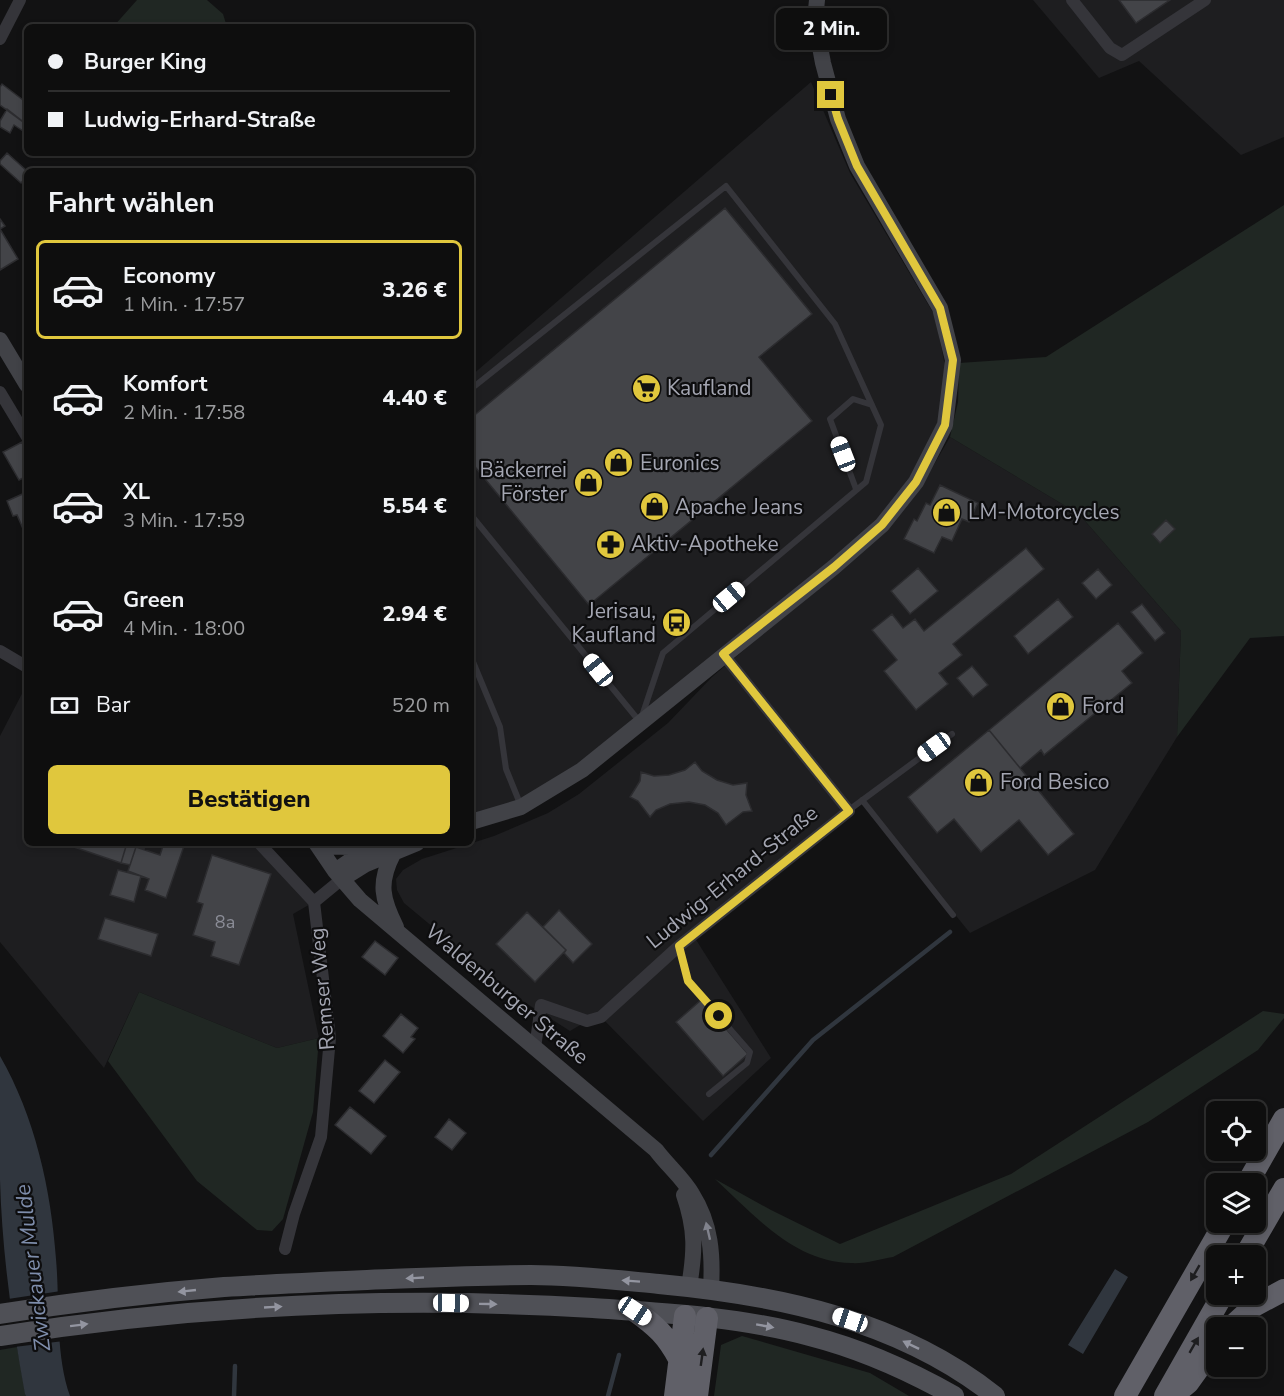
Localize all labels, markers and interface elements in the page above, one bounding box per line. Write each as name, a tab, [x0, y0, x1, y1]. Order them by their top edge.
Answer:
callout: 2 Min.	[776, 8, 886, 50]
text: 2 Min.	[803, 15, 860, 42]
text: Burger King	[84, 47, 206, 77]
route end	[817, 81, 844, 108]
text: Ludwig-Erhard-Straße	[84, 105, 316, 135]
text: Fahrt wählen	[48, 185, 214, 222]
text: Economy	[123, 261, 215, 291]
icon: car	[51, 263, 105, 317]
text: 3.26 €	[382, 275, 447, 305]
text: 1 Min. · 17:57	[123, 291, 245, 318]
text: Komfort	[123, 369, 207, 399]
icon: car	[51, 371, 105, 425]
supermarket icon: Kaufland	[630, 372, 662, 404]
place label: Kaufland	[667, 374, 752, 402]
text: 4.40 €	[382, 383, 447, 413]
text: 2 Min. · 17:58	[123, 399, 245, 426]
car	[828, 434, 858, 474]
shop icon: Euronics	[603, 447, 635, 479]
place label: Euronics	[640, 449, 720, 477]
place label: Bäckerrei Förster	[480, 456, 567, 508]
shop icon: Bäckerrei Förster	[572, 466, 604, 498]
text: XL	[123, 477, 150, 507]
icon: car	[51, 479, 105, 533]
text: 5.54 €	[382, 491, 447, 521]
shop icon: Apache Jeans	[638, 491, 670, 523]
place label: Apache Jeans	[675, 493, 803, 521]
shop icon: LM-Motorcycles	[931, 496, 963, 528]
place label: LM-Motorcycles	[968, 498, 1120, 526]
text: 3 Min. · 17:59	[123, 507, 245, 534]
pharmacy icon: Aktiv-Apotheke	[594, 528, 626, 560]
place label: Aktiv-Apotheke	[631, 530, 779, 558]
car	[709, 579, 749, 615]
text: Green	[123, 585, 184, 615]
icon: car	[51, 587, 105, 641]
place label: Jerisau, Kaufland	[571, 597, 656, 649]
text: 2.94 €	[382, 599, 447, 629]
bus stop icon: Jerisau, Kaufland	[661, 607, 693, 639]
text: 4 Min. · 18:00	[123, 615, 245, 642]
car	[580, 650, 616, 690]
icon: cash	[48, 689, 81, 722]
text: Bar	[96, 690, 130, 720]
shop icon: Ford	[1045, 690, 1077, 722]
text: 520 m	[392, 692, 450, 719]
place label: Ford	[1082, 692, 1124, 720]
car	[914, 729, 954, 765]
button: Bestätigen	[48, 765, 450, 834]
shop icon: Ford Besico	[963, 766, 995, 798]
place label: Ford Besico	[1000, 768, 1109, 796]
street label: Ludwig-Erhard-Straße	[641, 799, 823, 955]
house number: 8a	[215, 910, 235, 934]
street label: Waldenburger Straße	[419, 917, 595, 1071]
street label: Remser Weg	[303, 927, 341, 1051]
route start	[705, 1002, 732, 1029]
map controls	[1206, 1101, 1266, 1377]
button: locate	[1206, 1101, 1266, 1161]
button: layers	[1206, 1173, 1266, 1233]
water label: Zwickauer Mulde	[8, 1182, 58, 1353]
one-way arrow	[703, 1222, 712, 1241]
button: +	[1206, 1245, 1266, 1305]
one-way arrow	[1190, 1265, 1201, 1281]
one-way arrow	[405, 1274, 424, 1283]
one-way arrow	[621, 1277, 640, 1286]
one-way arrow	[178, 1286, 197, 1296]
car	[615, 1293, 655, 1329]
car	[433, 1294, 469, 1312]
one-way arrow	[479, 1299, 498, 1309]
one-way arrow	[263, 1302, 282, 1311]
car	[830, 1306, 870, 1334]
button: −	[1206, 1317, 1266, 1377]
one-way arrow	[69, 1320, 88, 1330]
one-way arrow	[756, 1322, 775, 1331]
one-way arrow	[1188, 1337, 1199, 1353]
one-way arrow	[903, 1340, 920, 1349]
one-way arrow	[697, 1347, 706, 1366]

